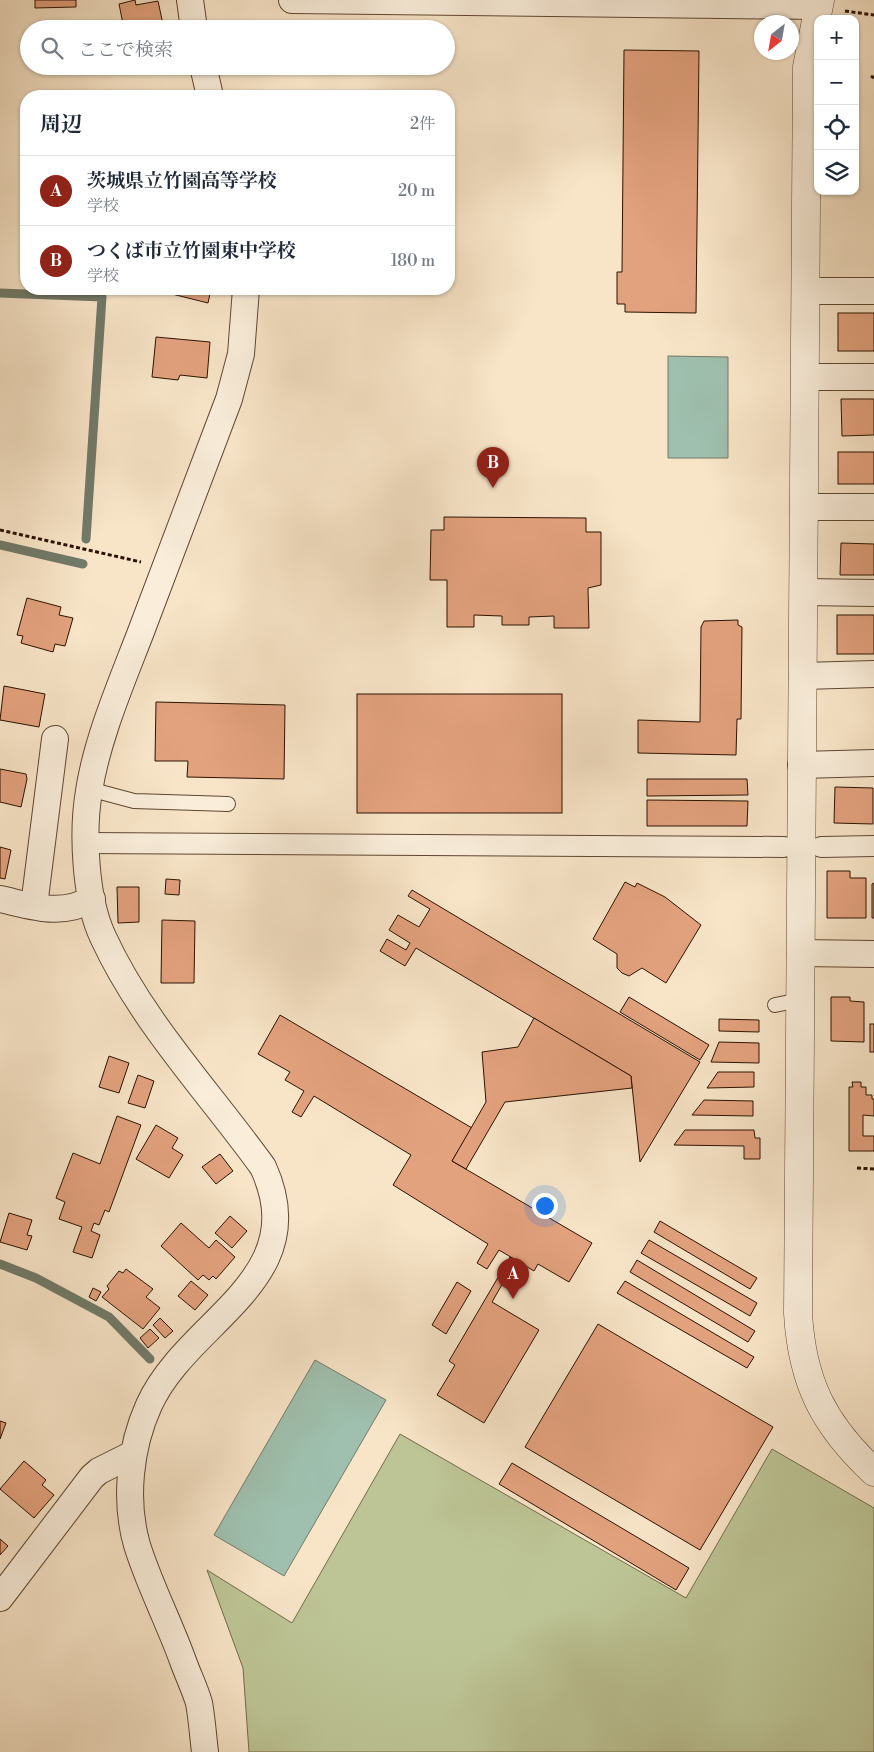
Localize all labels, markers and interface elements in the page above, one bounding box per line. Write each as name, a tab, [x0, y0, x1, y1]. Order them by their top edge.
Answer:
north arrow	[754, 15, 799, 60]
map controls	[814, 15, 859, 195]
button: +	[814, 15, 859, 60]
search box	[20, 20, 455, 75]
icon: search	[38, 34, 66, 62]
text: ここで検索	[78, 38, 173, 62]
button: −	[814, 60, 859, 105]
button: locate	[814, 105, 859, 150]
text: 周辺	[40, 112, 82, 138]
text: 2件	[410, 114, 435, 134]
button: layers	[814, 150, 859, 195]
text: 茨城県立竹園高等学校	[87, 169, 277, 193]
text: A	[50, 181, 62, 201]
text: 20 m	[398, 181, 435, 201]
text: 学校	[87, 196, 119, 216]
text: つくば市立竹園東中学校	[87, 239, 296, 263]
text: B	[50, 251, 62, 271]
text: 180 m	[391, 251, 435, 271]
text: 学校	[87, 266, 119, 286]
pin: B	[477, 447, 509, 488]
your location	[532, 1193, 558, 1219]
pin: A	[497, 1258, 529, 1299]

